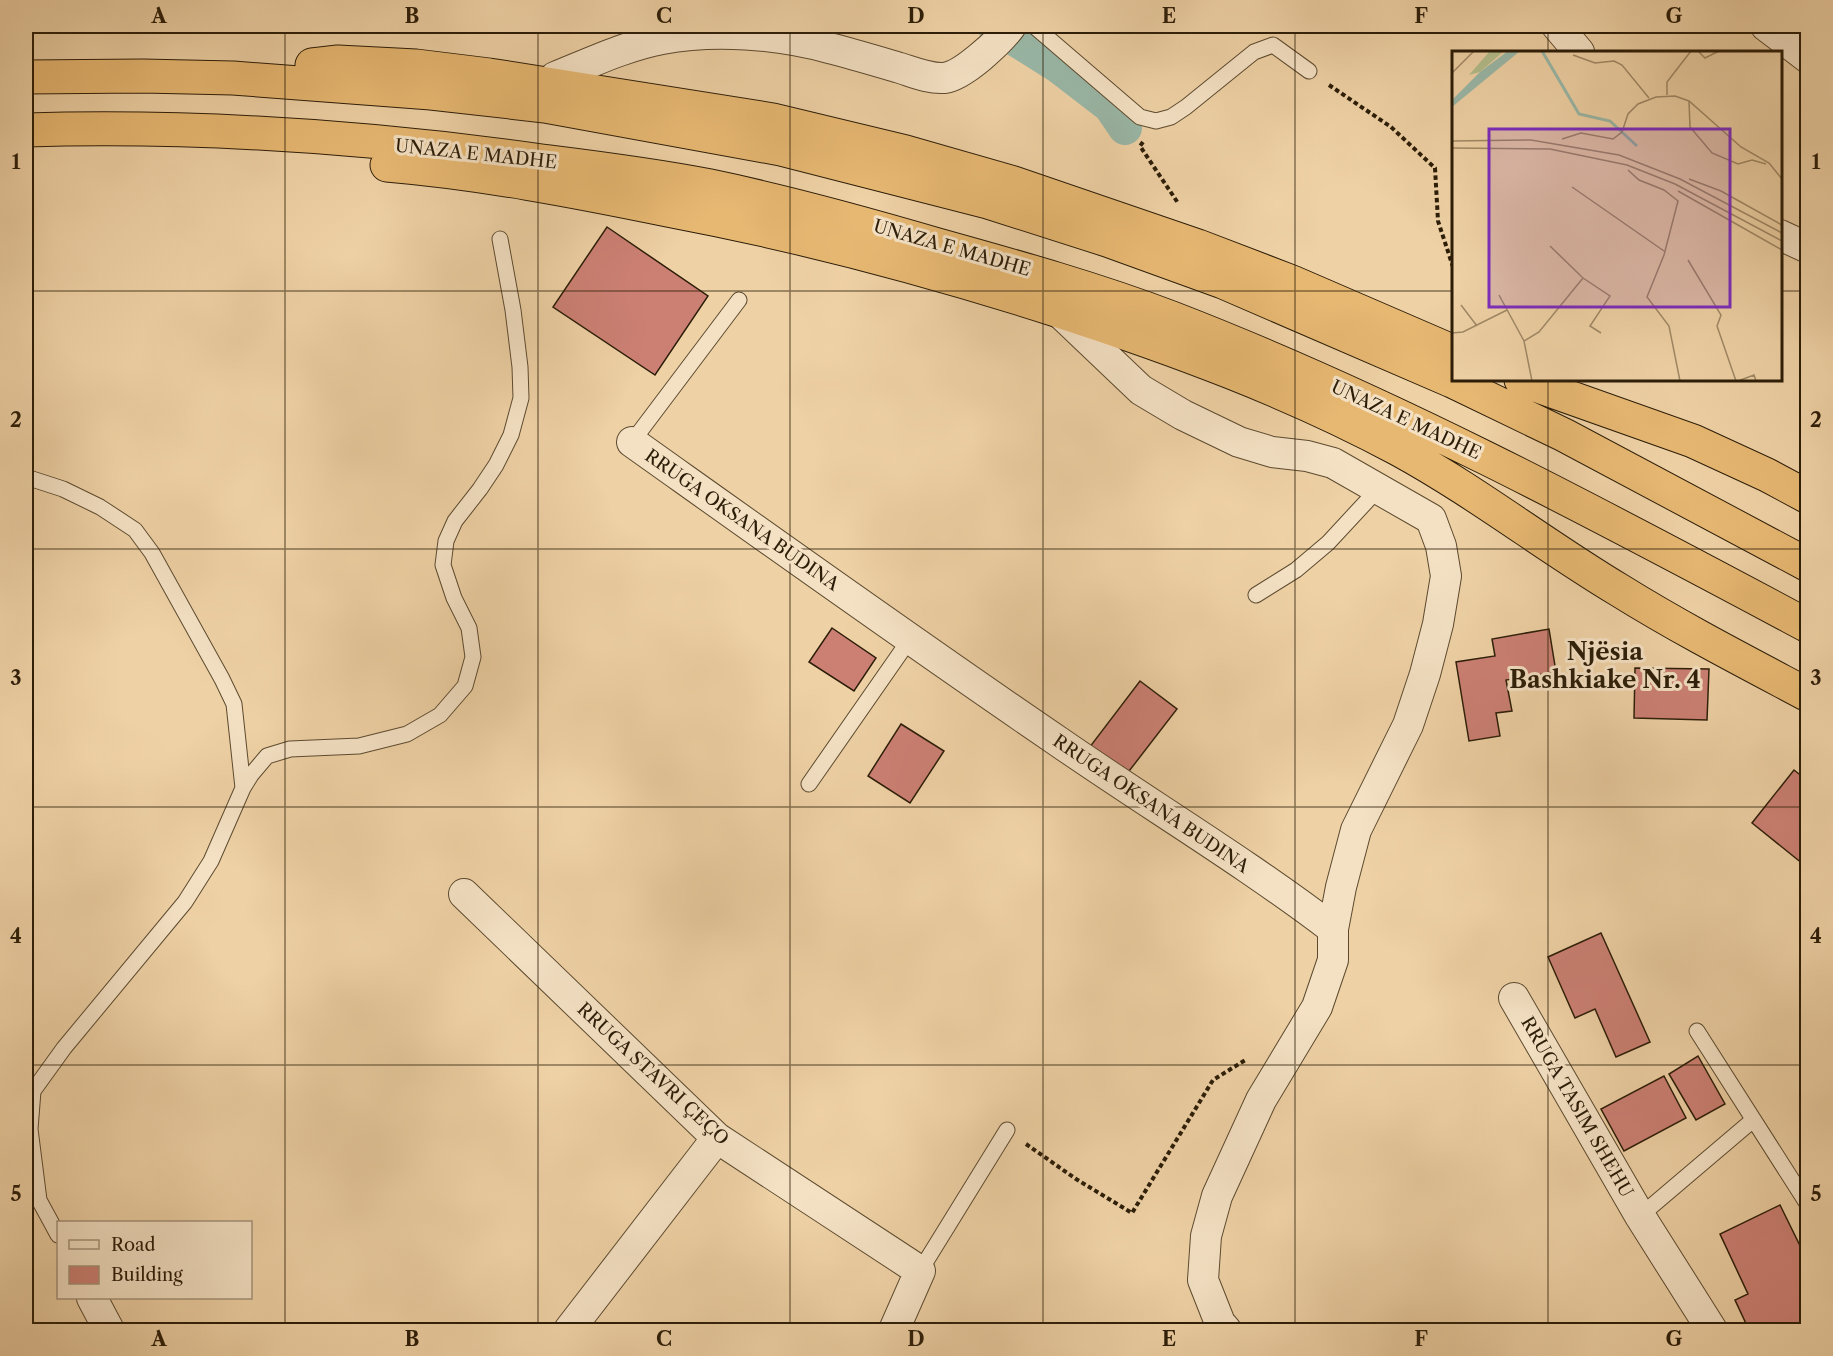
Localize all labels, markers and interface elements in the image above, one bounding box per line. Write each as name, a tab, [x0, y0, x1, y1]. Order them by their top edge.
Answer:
text: A	[150, 4, 167, 28]
text: B	[405, 4, 420, 28]
text: C	[656, 4, 672, 28]
text: D	[907, 4, 925, 28]
text: E	[1162, 4, 1176, 28]
text: F	[1414, 4, 1428, 28]
text: G	[1666, 4, 1683, 28]
inset map	[1452, 51, 1782, 381]
street label: UNAZA E MADHE	[394, 135, 558, 173]
text: 1	[12, 150, 21, 174]
text: 1	[1812, 150, 1821, 174]
street label: UNAZA E MADHE	[871, 215, 1033, 281]
street label: UNAZA E MADHE	[1328, 376, 1484, 464]
text: 2	[10, 408, 22, 432]
text: 2	[1810, 408, 1822, 432]
street label: RRUGA OKSANA BUDINA	[641, 444, 844, 596]
district label: Njësia Bashkiake Nr. 4	[1509, 637, 1701, 694]
text: 3	[10, 666, 22, 690]
text: 3	[1810, 666, 1822, 690]
street label: RRUGA OKSANA BUDINA	[1049, 730, 1254, 878]
text: 4	[10, 924, 22, 948]
text: 4	[1810, 924, 1822, 948]
street label: RRUGA STAVRI ÇEÇO	[573, 998, 733, 1150]
street label: RRUGA TASIM SHEHU	[1516, 1013, 1638, 1201]
text: 5	[10, 1182, 22, 1206]
text: 5	[1810, 1182, 1822, 1206]
legend	[57, 1221, 252, 1299]
text: Road	[111, 1234, 156, 1256]
text: Building	[111, 1264, 183, 1286]
text: A	[150, 1327, 167, 1351]
text: B	[405, 1327, 420, 1351]
text: C	[656, 1327, 672, 1351]
text: D	[907, 1327, 925, 1351]
text: E	[1162, 1327, 1176, 1351]
text: F	[1414, 1327, 1428, 1351]
text: G	[1666, 1327, 1683, 1351]

